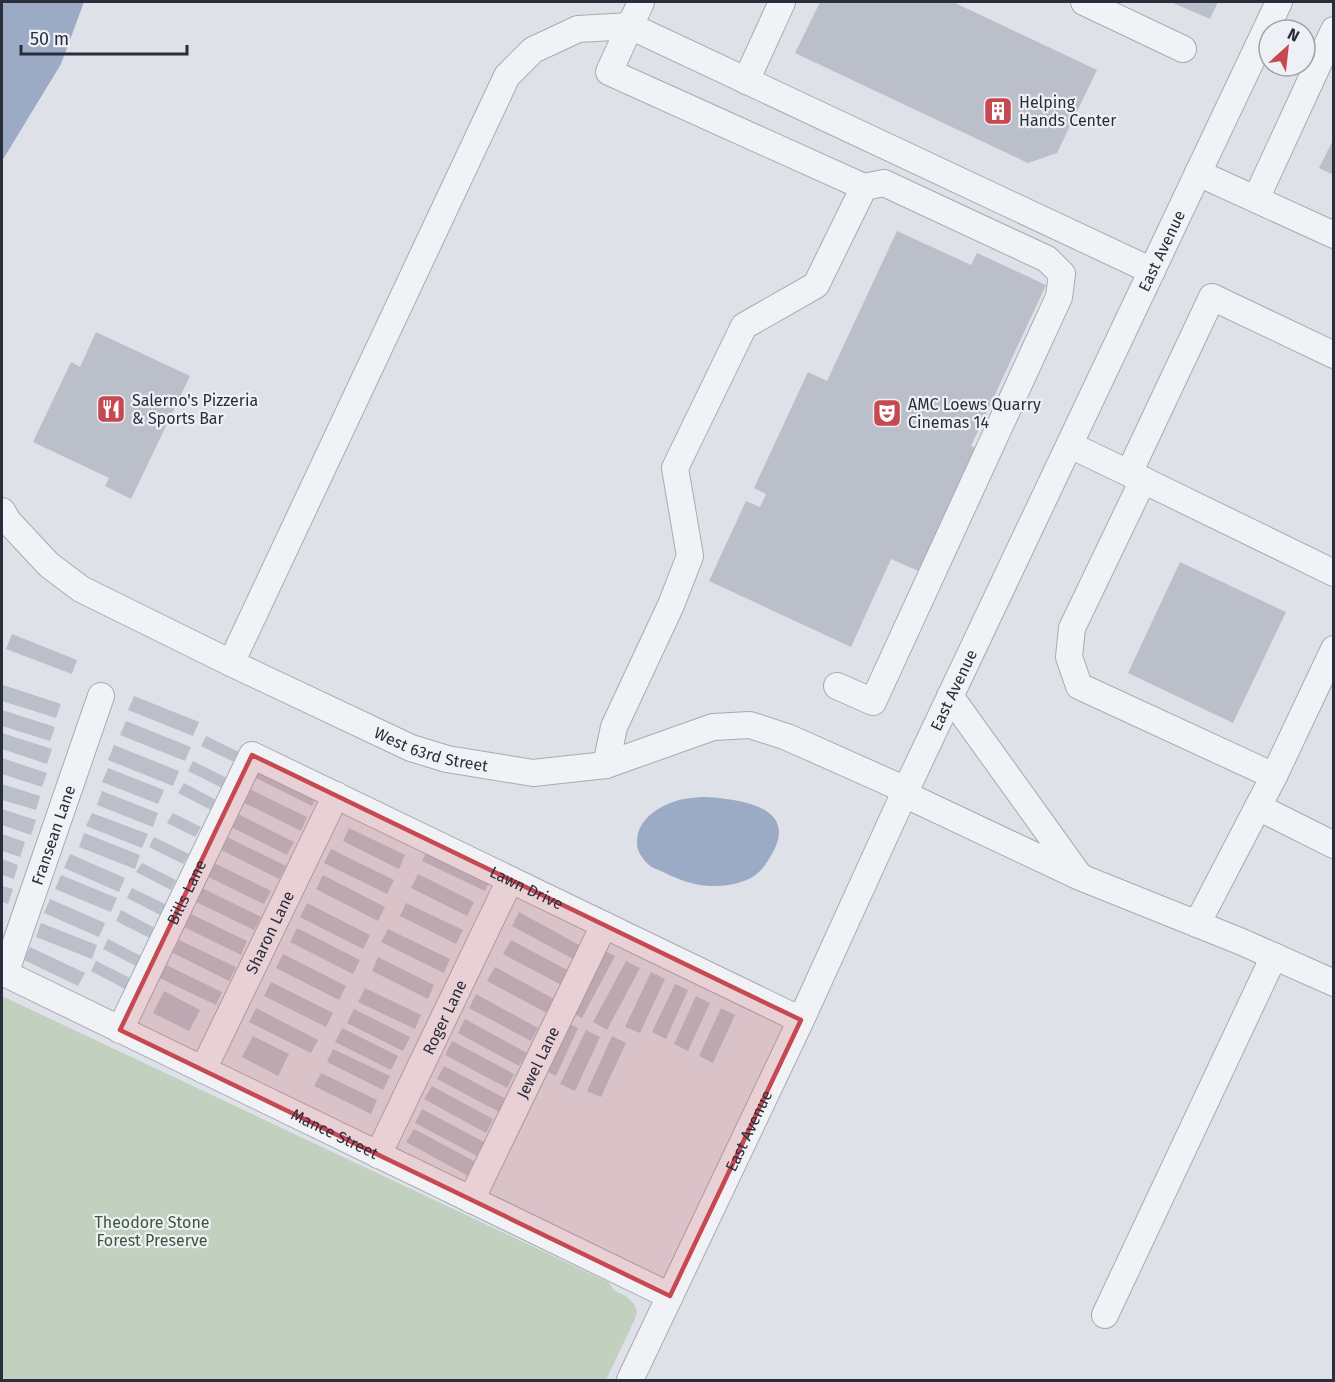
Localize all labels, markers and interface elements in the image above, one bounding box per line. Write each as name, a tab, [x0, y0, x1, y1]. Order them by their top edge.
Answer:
scale bar	[21, 18, 188, 56]
north arrow	[1257, 18, 1317, 78]
text: N	[1285, 24, 1303, 46]
text: 50 m	[30, 28, 69, 50]
place label: Helping Hands Center	[1019, 93, 1117, 130]
building icon: Helping Hands Center	[982, 95, 1014, 127]
street label: East Avenue	[1134, 207, 1189, 295]
place label: Salerno's Pizzeria & Sports Bar	[132, 391, 258, 428]
restaurant icon: Salerno's Pizzeria & Sports Bar	[95, 393, 127, 425]
place label: AMC Loews Quarry Cinemas 14	[908, 395, 1041, 432]
theatre icon: AMC Loews Quarry Cinemas 14	[871, 397, 903, 429]
street label: East Avenue	[926, 647, 981, 734]
street label: West 63rd Street	[371, 723, 490, 776]
street label: Fransean Lane	[27, 783, 79, 888]
street label: Bills Lane	[163, 857, 210, 928]
street label: Lawn Drive	[487, 862, 566, 914]
street label: Sharon Lane	[242, 888, 298, 977]
street label: Roger Lane	[419, 977, 471, 1058]
street label: Jewel Lane	[513, 1023, 563, 1101]
street label: East Avenue	[721, 1087, 776, 1175]
street label: Mance Street	[288, 1105, 381, 1163]
park label: Theodore Stone Forest Preserve	[95, 1213, 209, 1250]

